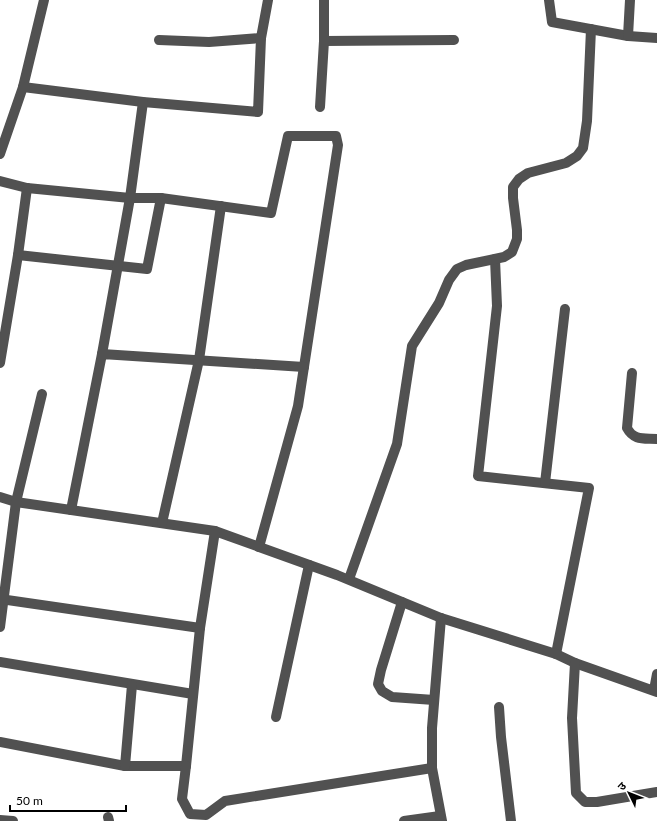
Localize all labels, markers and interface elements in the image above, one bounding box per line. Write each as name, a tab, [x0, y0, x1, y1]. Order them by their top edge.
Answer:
north arrow	[609, 773, 649, 813]
text: उ	[614, 779, 629, 793]
scale bar	[10, 787, 126, 813]
text: 50 m	[16, 793, 43, 808]

